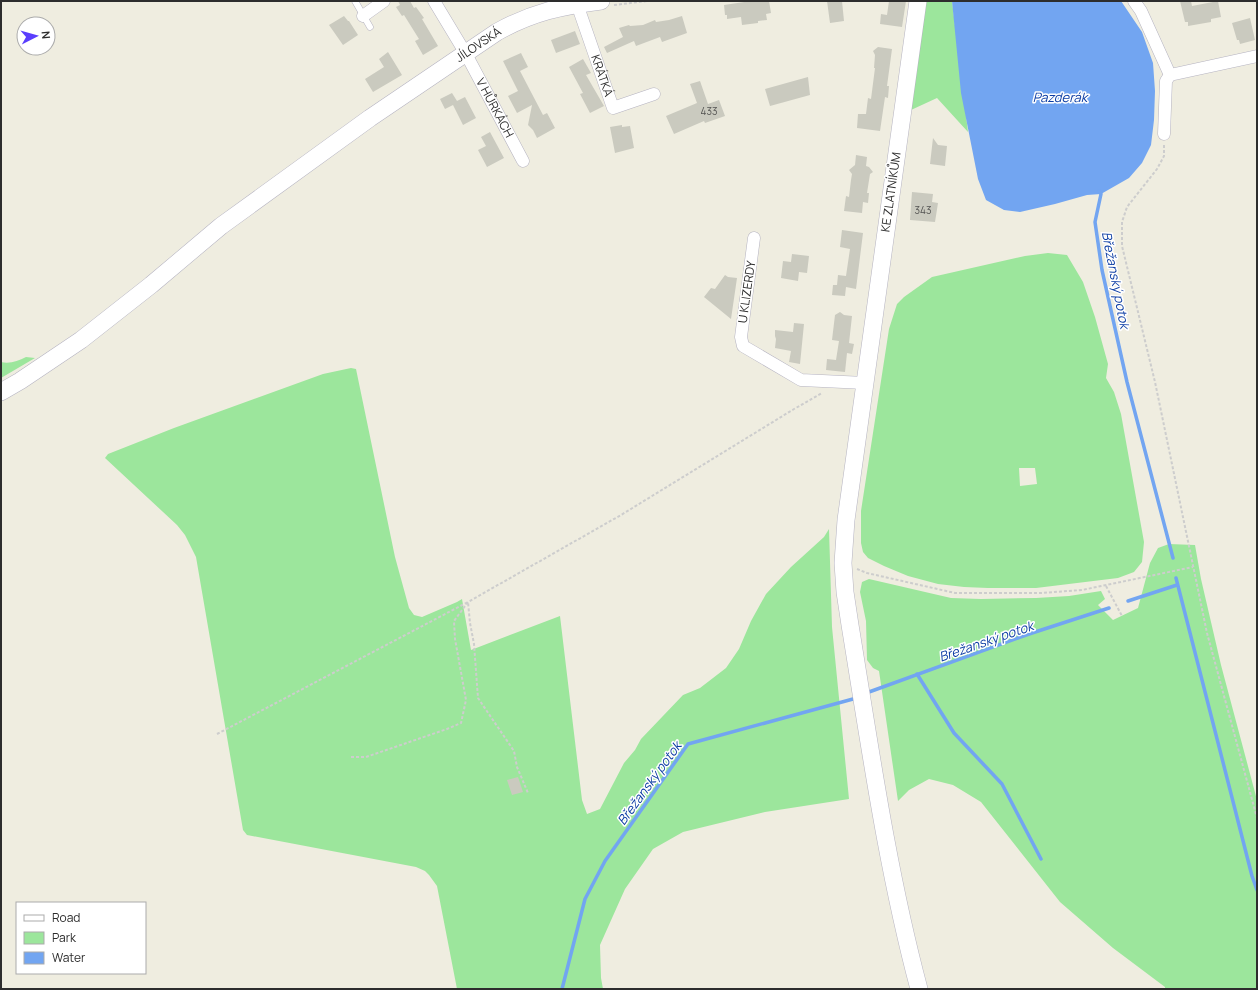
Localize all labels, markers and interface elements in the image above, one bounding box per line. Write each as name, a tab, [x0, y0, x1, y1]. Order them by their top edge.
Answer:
north arrow	[16, 16, 56, 56]
street label: JÍLOVSKÁ	[452, 22, 505, 66]
text: N	[39, 30, 54, 40]
street label: KRÁTKÁ	[587, 52, 618, 99]
street label: V HŮRKÁCH	[472, 75, 518, 140]
water label: Pazderák	[1033, 88, 1090, 106]
house number: 433	[701, 104, 717, 118]
street label: KE ZLATNÍKŮM	[876, 151, 905, 233]
house number: 343	[915, 203, 931, 217]
water label: Břežanský potok	[1098, 230, 1135, 333]
street label: U KLIZERDY	[734, 259, 759, 324]
water label: Břežanský potok	[936, 616, 1038, 666]
water label: Břežanský potok	[613, 736, 687, 828]
legend	[16, 902, 146, 974]
text: Road	[52, 909, 80, 926]
text: Park	[52, 929, 77, 946]
text: Water	[52, 949, 86, 966]

